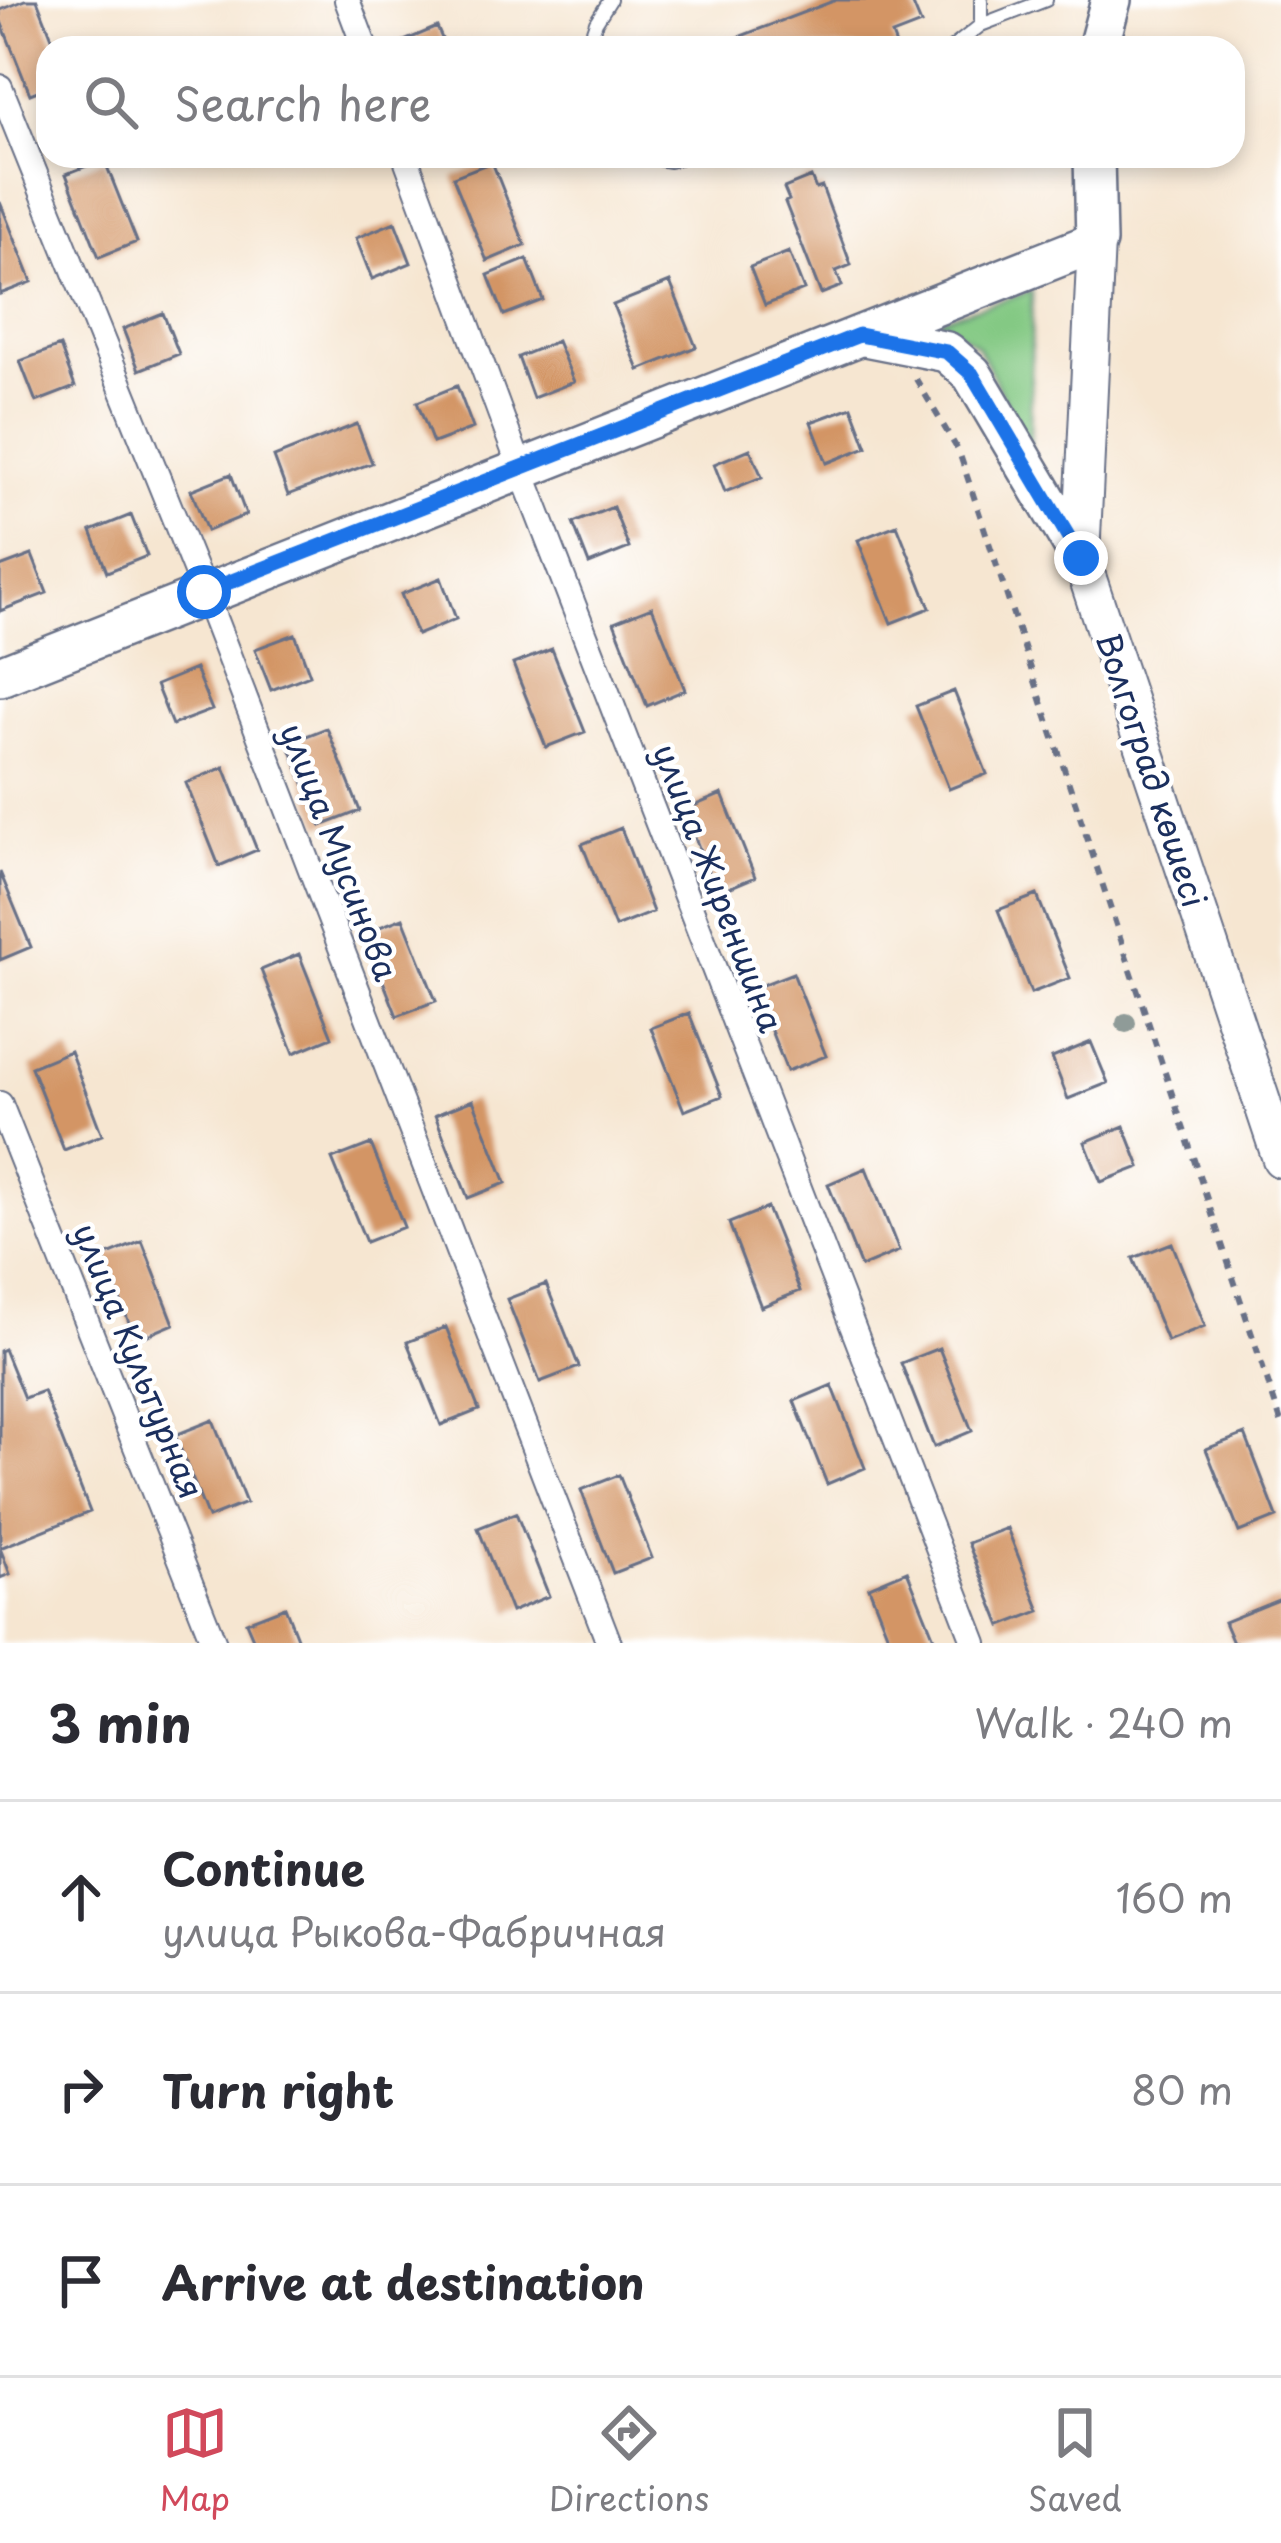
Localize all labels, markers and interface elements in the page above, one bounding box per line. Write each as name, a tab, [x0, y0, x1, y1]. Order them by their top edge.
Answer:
search box	[36, 36, 1245, 168]
text: Search here	[174, 68, 431, 136]
icon: search	[78, 69, 144, 135]
route end	[1054, 531, 1108, 585]
route start	[177, 565, 231, 619]
street label: Волгоград көшесі	[1085, 625, 1221, 913]
street label: улица Мусинова	[269, 715, 413, 988]
street label: улица Жиреншина	[642, 736, 798, 1039]
street label: улица Культурная	[62, 1215, 218, 1505]
text: 3 min	[48, 1683, 192, 1760]
text: Walk · 240 m	[975, 1692, 1233, 1751]
text: Continue	[162, 1833, 365, 1901]
icon: ahead	[48, 1864, 114, 1930]
text: 160 m	[1116, 1867, 1233, 1926]
text: улица Рыкова-Фабричная	[162, 1901, 666, 1960]
text: Turn right	[162, 2055, 394, 2123]
icon: right	[48, 2056, 114, 2122]
text: 80 m	[1131, 2059, 1233, 2118]
text: Arrive at destination	[162, 2247, 645, 2315]
icon: arrive	[48, 2248, 114, 2314]
tab: Map	[159, 2400, 230, 2522]
tab: Directions	[549, 2400, 709, 2522]
tab: Saved	[1028, 2400, 1122, 2522]

